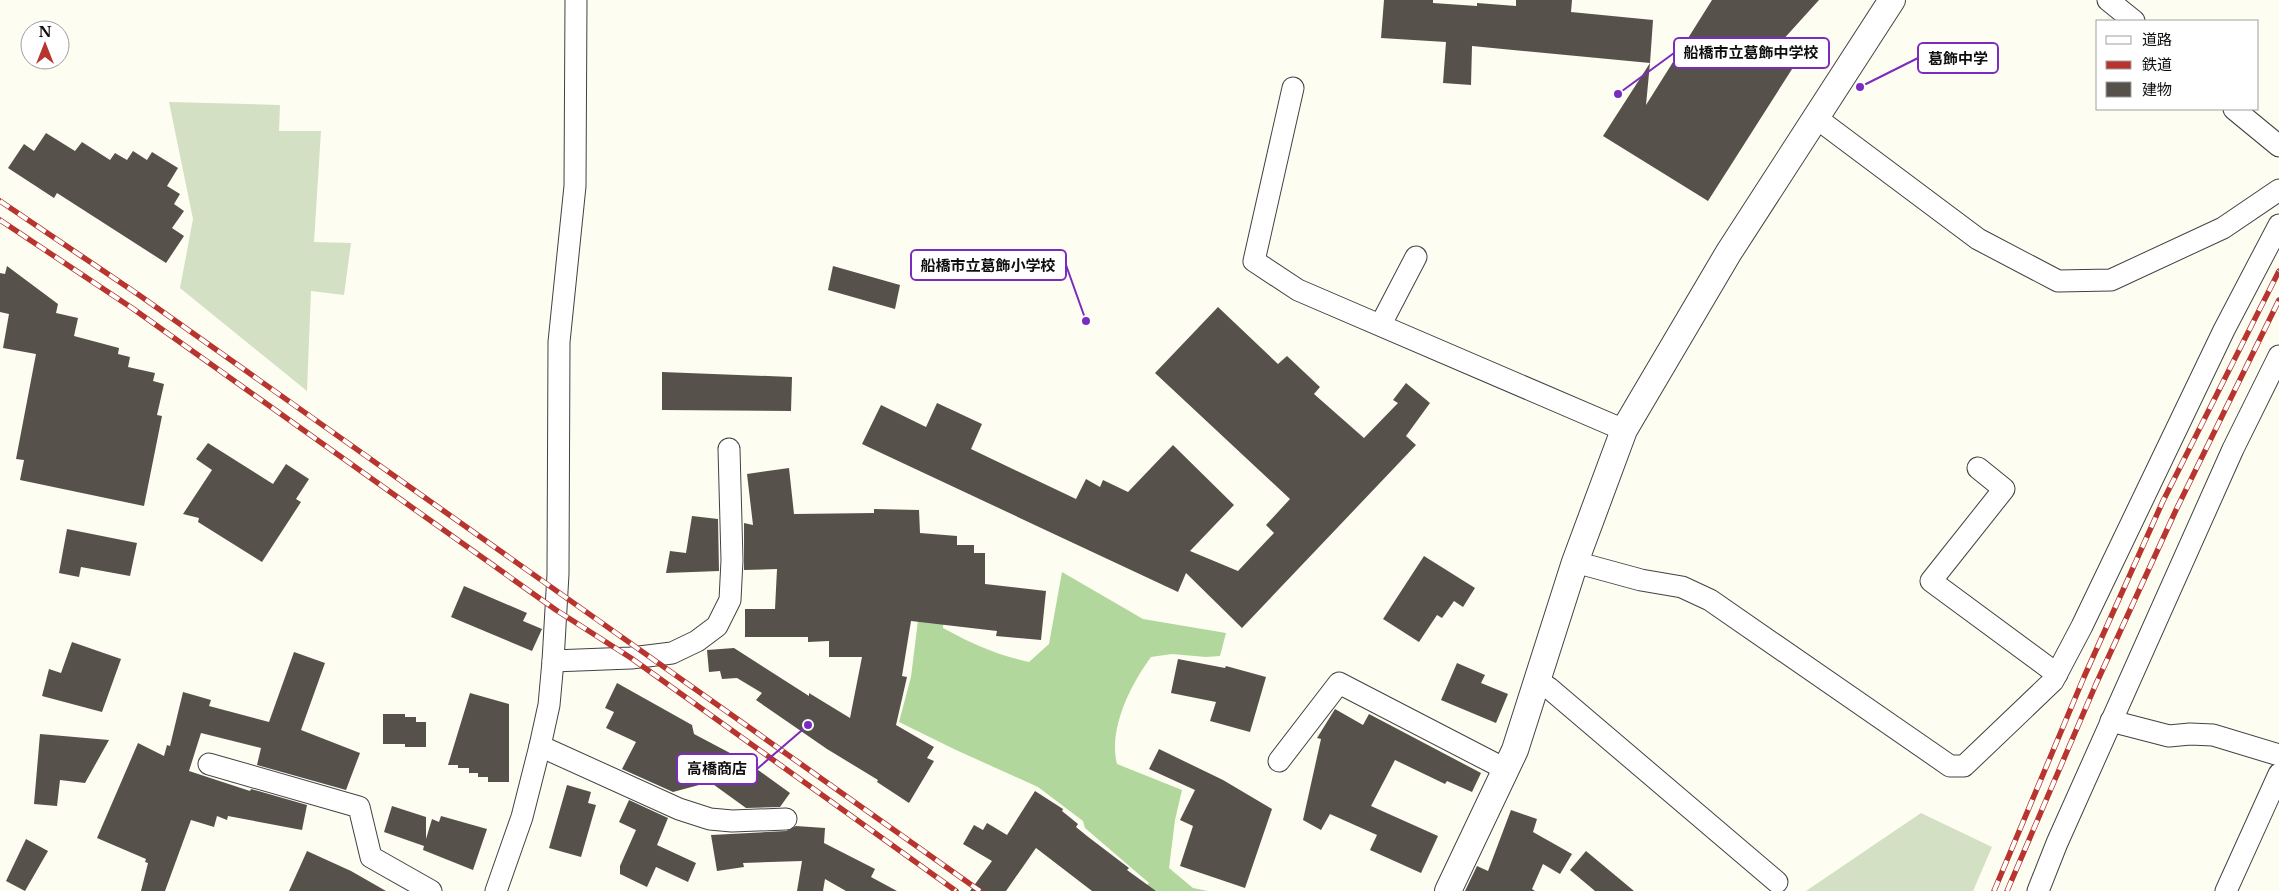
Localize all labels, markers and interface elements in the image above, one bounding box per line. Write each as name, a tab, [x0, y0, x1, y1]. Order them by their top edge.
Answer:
north arrow	[20, 20, 70, 70]
legend	[2096, 20, 2259, 110]
text: N	[38, 23, 52, 41]
text: 道路	[2142, 30, 2172, 49]
callout: 船橋市立葛飾中学校	[1674, 38, 1829, 68]
text: 船橋市立葛飾中学校	[1683, 43, 1819, 62]
callout: 葛飾中学	[1918, 43, 1998, 73]
text: 葛飾中学	[1928, 49, 1988, 68]
text: 鉄道	[2142, 55, 2172, 74]
text: 建物	[2142, 80, 2172, 99]
callout: 船橋市立葛飾小学校	[911, 250, 1066, 280]
text: 船橋市立葛飾小学校	[920, 256, 1056, 275]
callout: 高橋商店	[677, 754, 757, 784]
text: 高橋商店	[687, 759, 747, 778]

